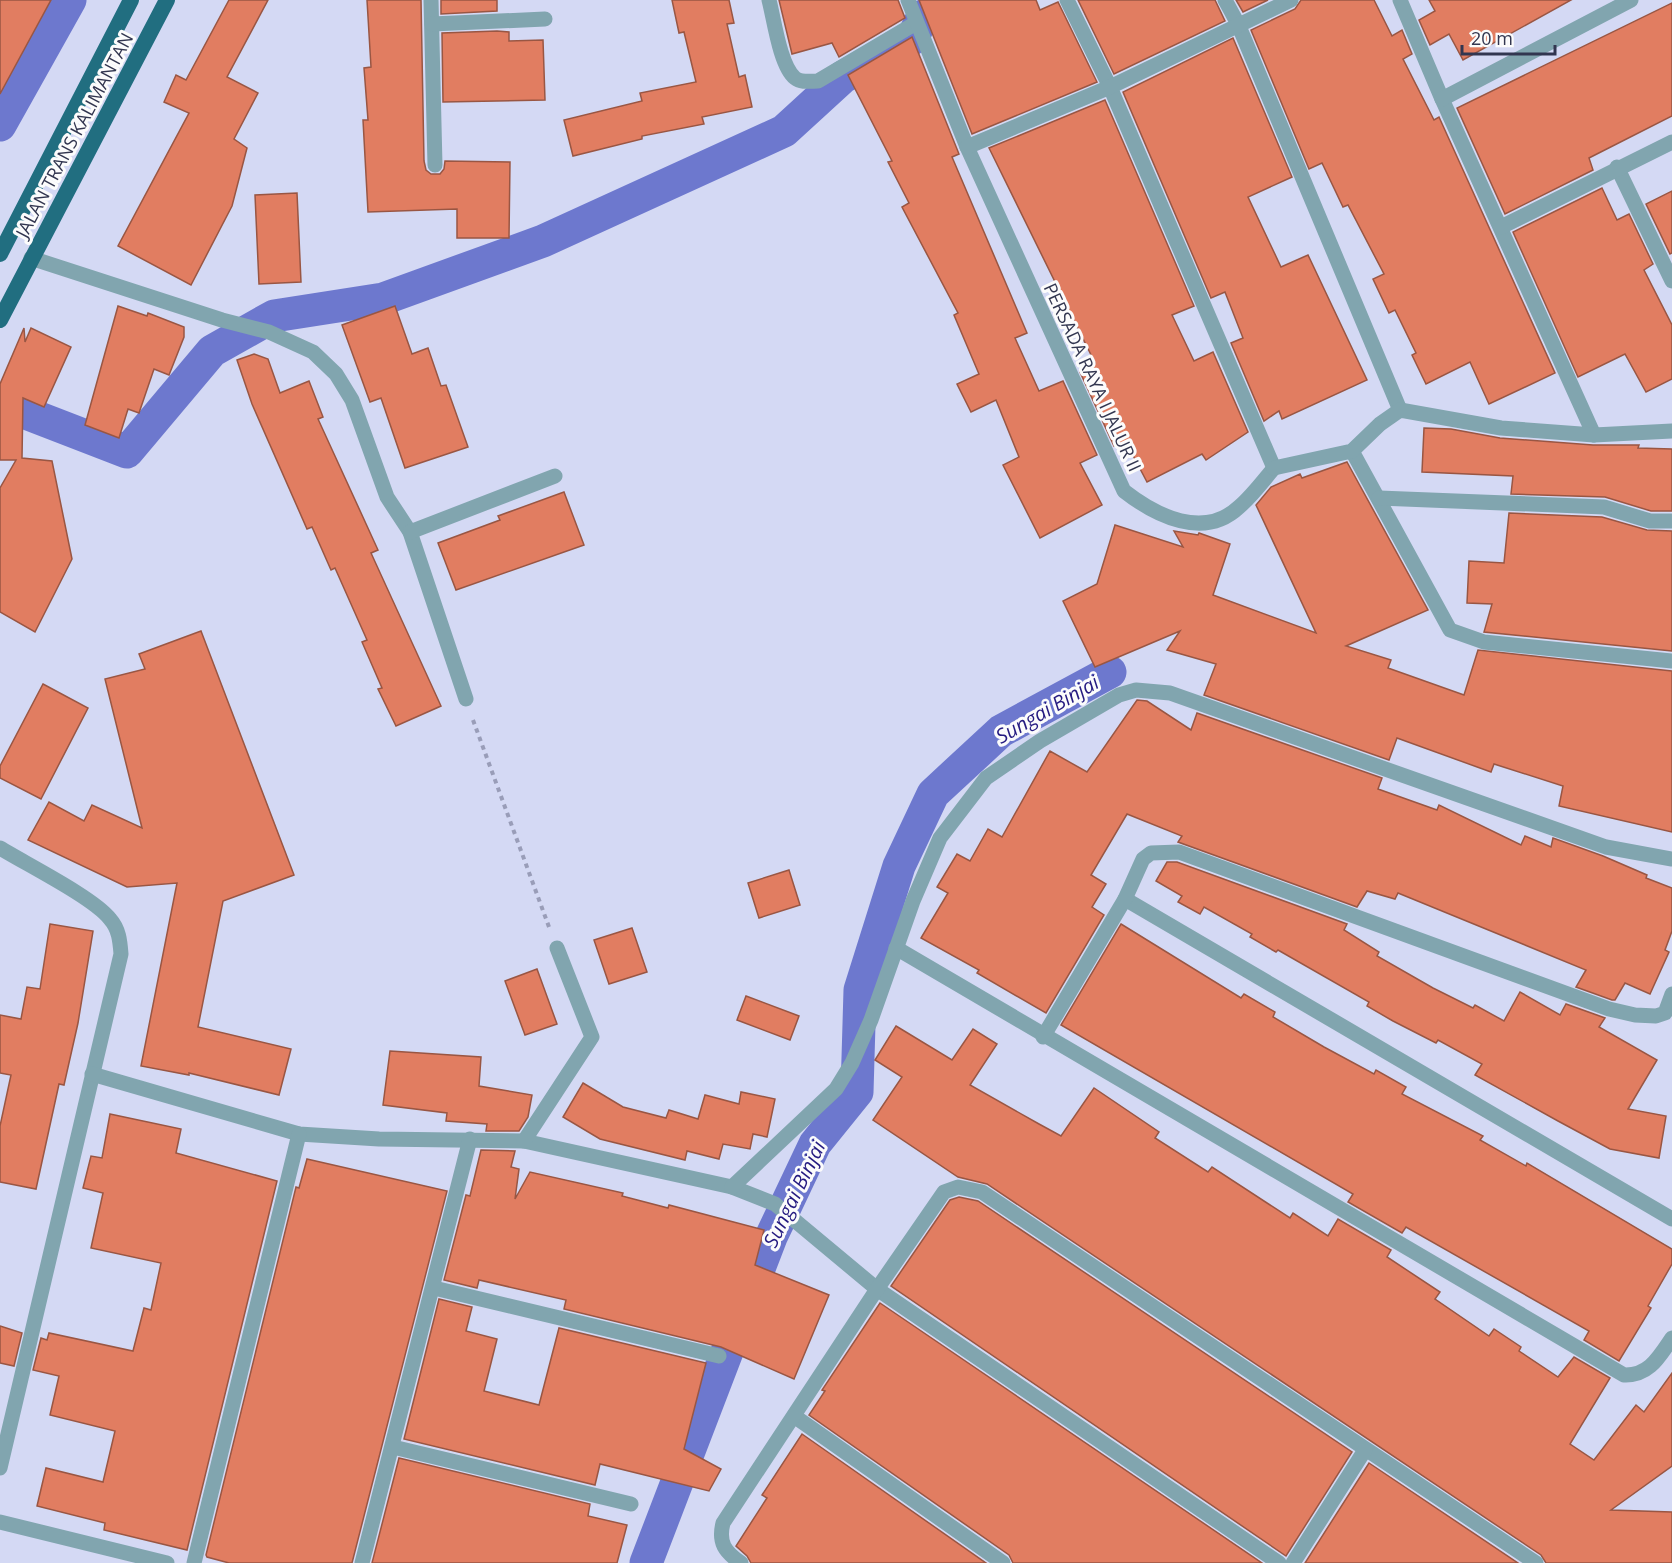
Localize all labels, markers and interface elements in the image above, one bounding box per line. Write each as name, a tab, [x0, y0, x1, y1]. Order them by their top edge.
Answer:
scale bar	[1462, 18, 1555, 56]
text: 20 m	[1471, 26, 1513, 50]
street label: JALAN TRANS KALIMANTAN	[9, 28, 138, 243]
street label: PERSADA RAYA I JALUR II	[1039, 279, 1147, 475]
water label: Sungai Binjai	[990, 668, 1104, 749]
water label: Sungai Binjai	[757, 1136, 832, 1252]

